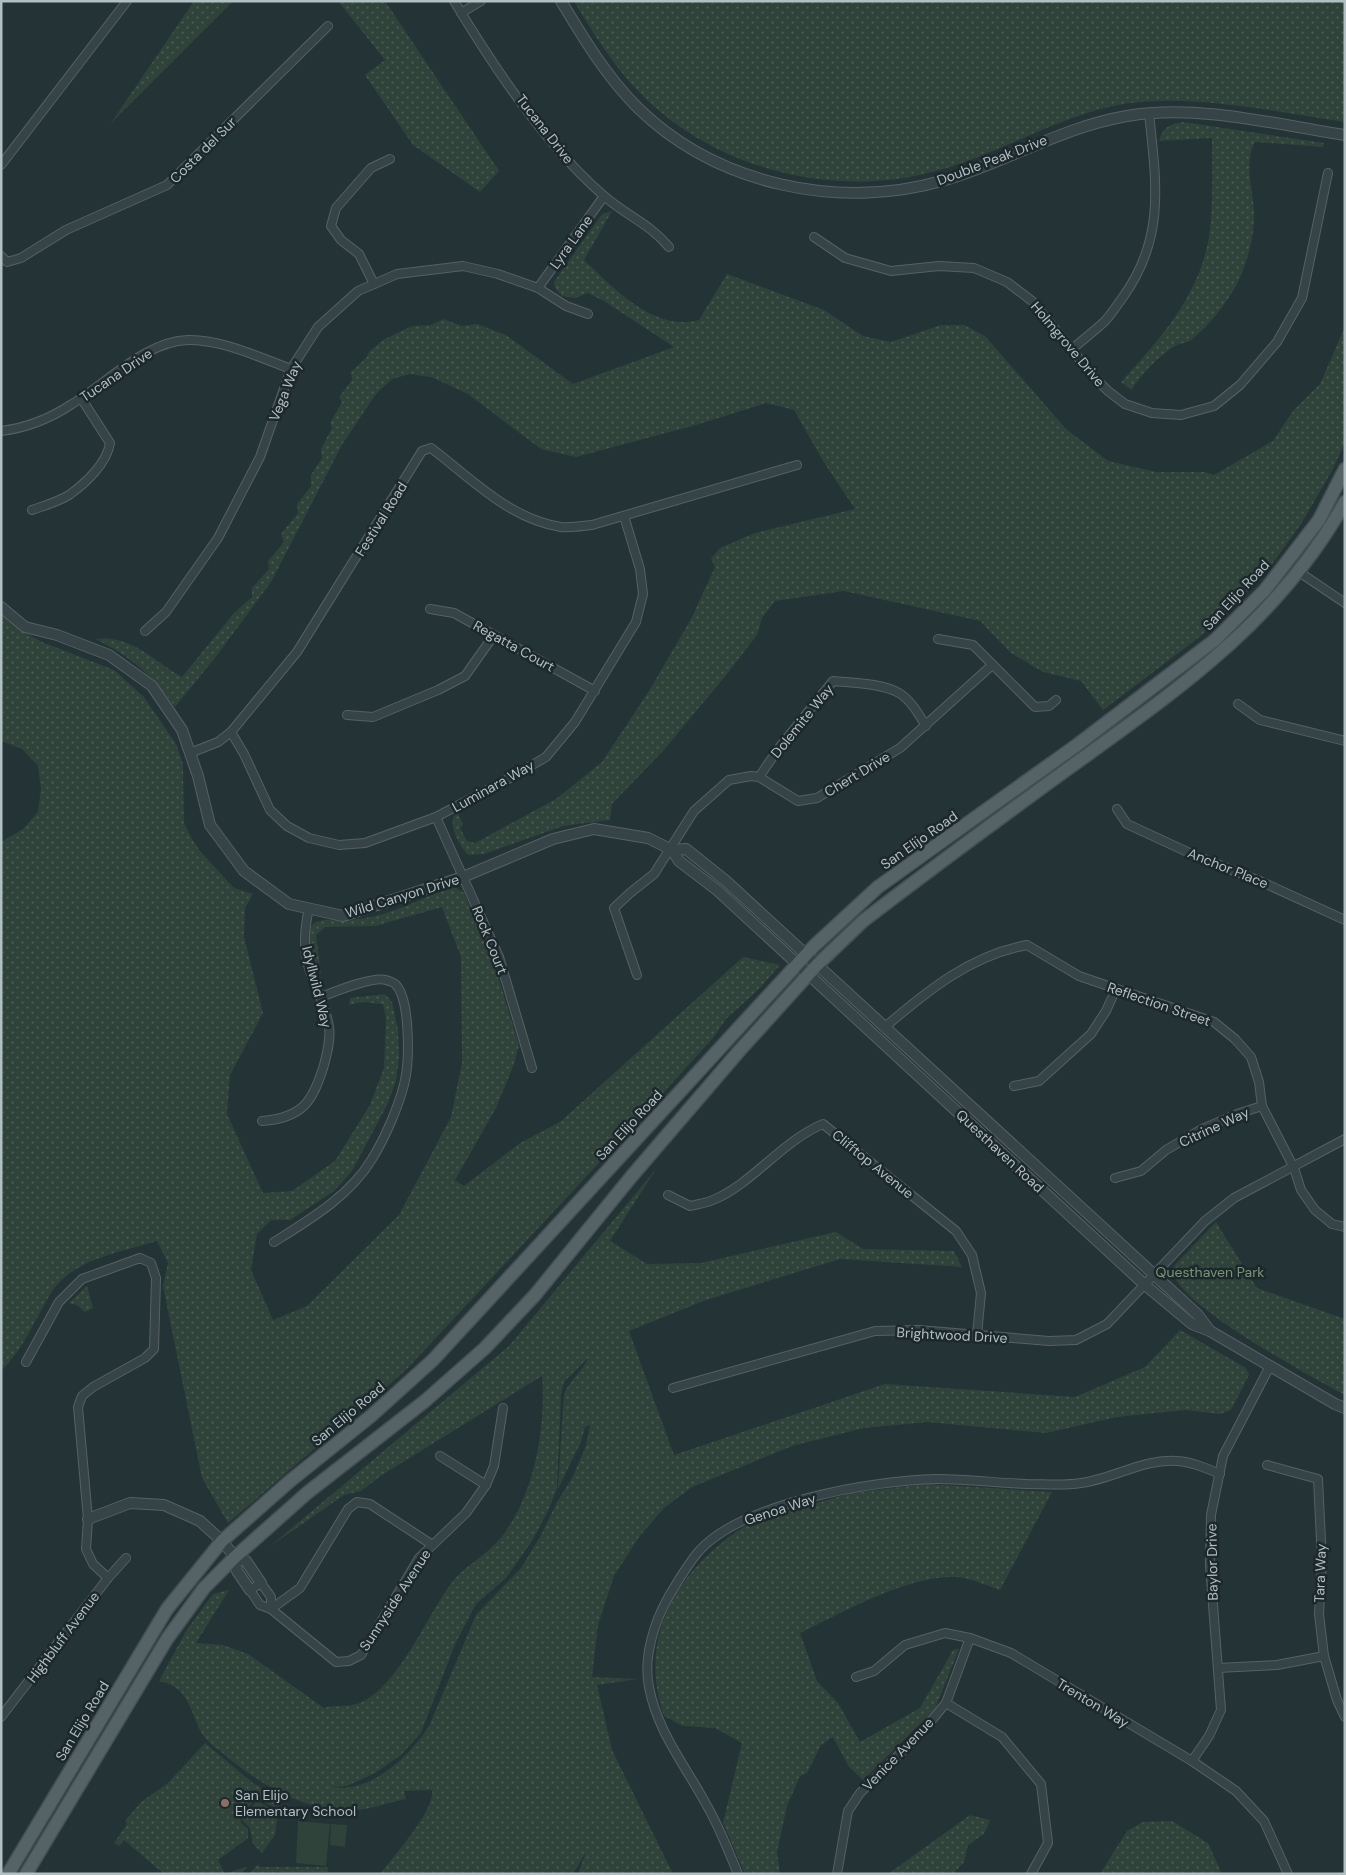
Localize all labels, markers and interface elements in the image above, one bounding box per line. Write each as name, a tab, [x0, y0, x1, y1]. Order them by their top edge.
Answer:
street label: Tucana Drive	[512, 91, 578, 167]
street label: Costa del Sur	[166, 113, 240, 187]
street label: Double Peak Drive	[934, 131, 1050, 189]
street label: Lyra Lane	[546, 212, 596, 272]
street label: Holmgrove Drive	[1027, 298, 1109, 390]
street label: Tucana Drive	[76, 344, 156, 406]
street label: Vega Way	[265, 358, 305, 424]
street label: Festival Road	[351, 478, 411, 560]
street label: San Elijo Road	[1199, 556, 1273, 634]
street label: Regatta Court	[470, 616, 558, 676]
street label: Dolemite Way	[767, 680, 837, 762]
street label: Chert Drive	[821, 747, 893, 801]
street label: Luminara Way	[449, 756, 538, 816]
street label: San Elijo Road	[877, 807, 961, 873]
street label: Anchor Place	[1185, 844, 1271, 892]
street label: Wild Canyon Drive	[343, 870, 461, 922]
street label: Rock Court	[468, 903, 512, 977]
street label: Idyllwild Way	[298, 944, 336, 1030]
street label: Reflection Street	[1105, 978, 1213, 1030]
street label: San Elijo Road	[592, 1086, 666, 1164]
street label: Citrine Way	[1176, 1103, 1252, 1151]
street label: Questhaven Road	[952, 1106, 1048, 1196]
street label: Clifftop Avenue	[829, 1126, 917, 1202]
park label: Questhaven Park	[1156, 1263, 1264, 1281]
street label: Brightwood Drive	[896, 1323, 1008, 1347]
street label: San Elijo Road	[308, 1378, 388, 1450]
street label: Genoa Way	[742, 1489, 818, 1529]
street label: Baylor Drive	[1202, 1523, 1222, 1601]
street label: Tara Way	[1310, 1543, 1330, 1603]
street label: Sunnyside Avenue	[355, 1546, 435, 1654]
street label: Highbluff Avenue	[23, 1588, 103, 1686]
street label: Trenton Way	[1053, 1674, 1133, 1732]
street label: San Elijo Road	[51, 1678, 113, 1764]
street label: Venice Avenue	[859, 1714, 938, 1794]
place label: San Elijo Elementary School	[235, 1786, 356, 1820]
marker: San Elijo Elementary School	[219, 1797, 231, 1809]

